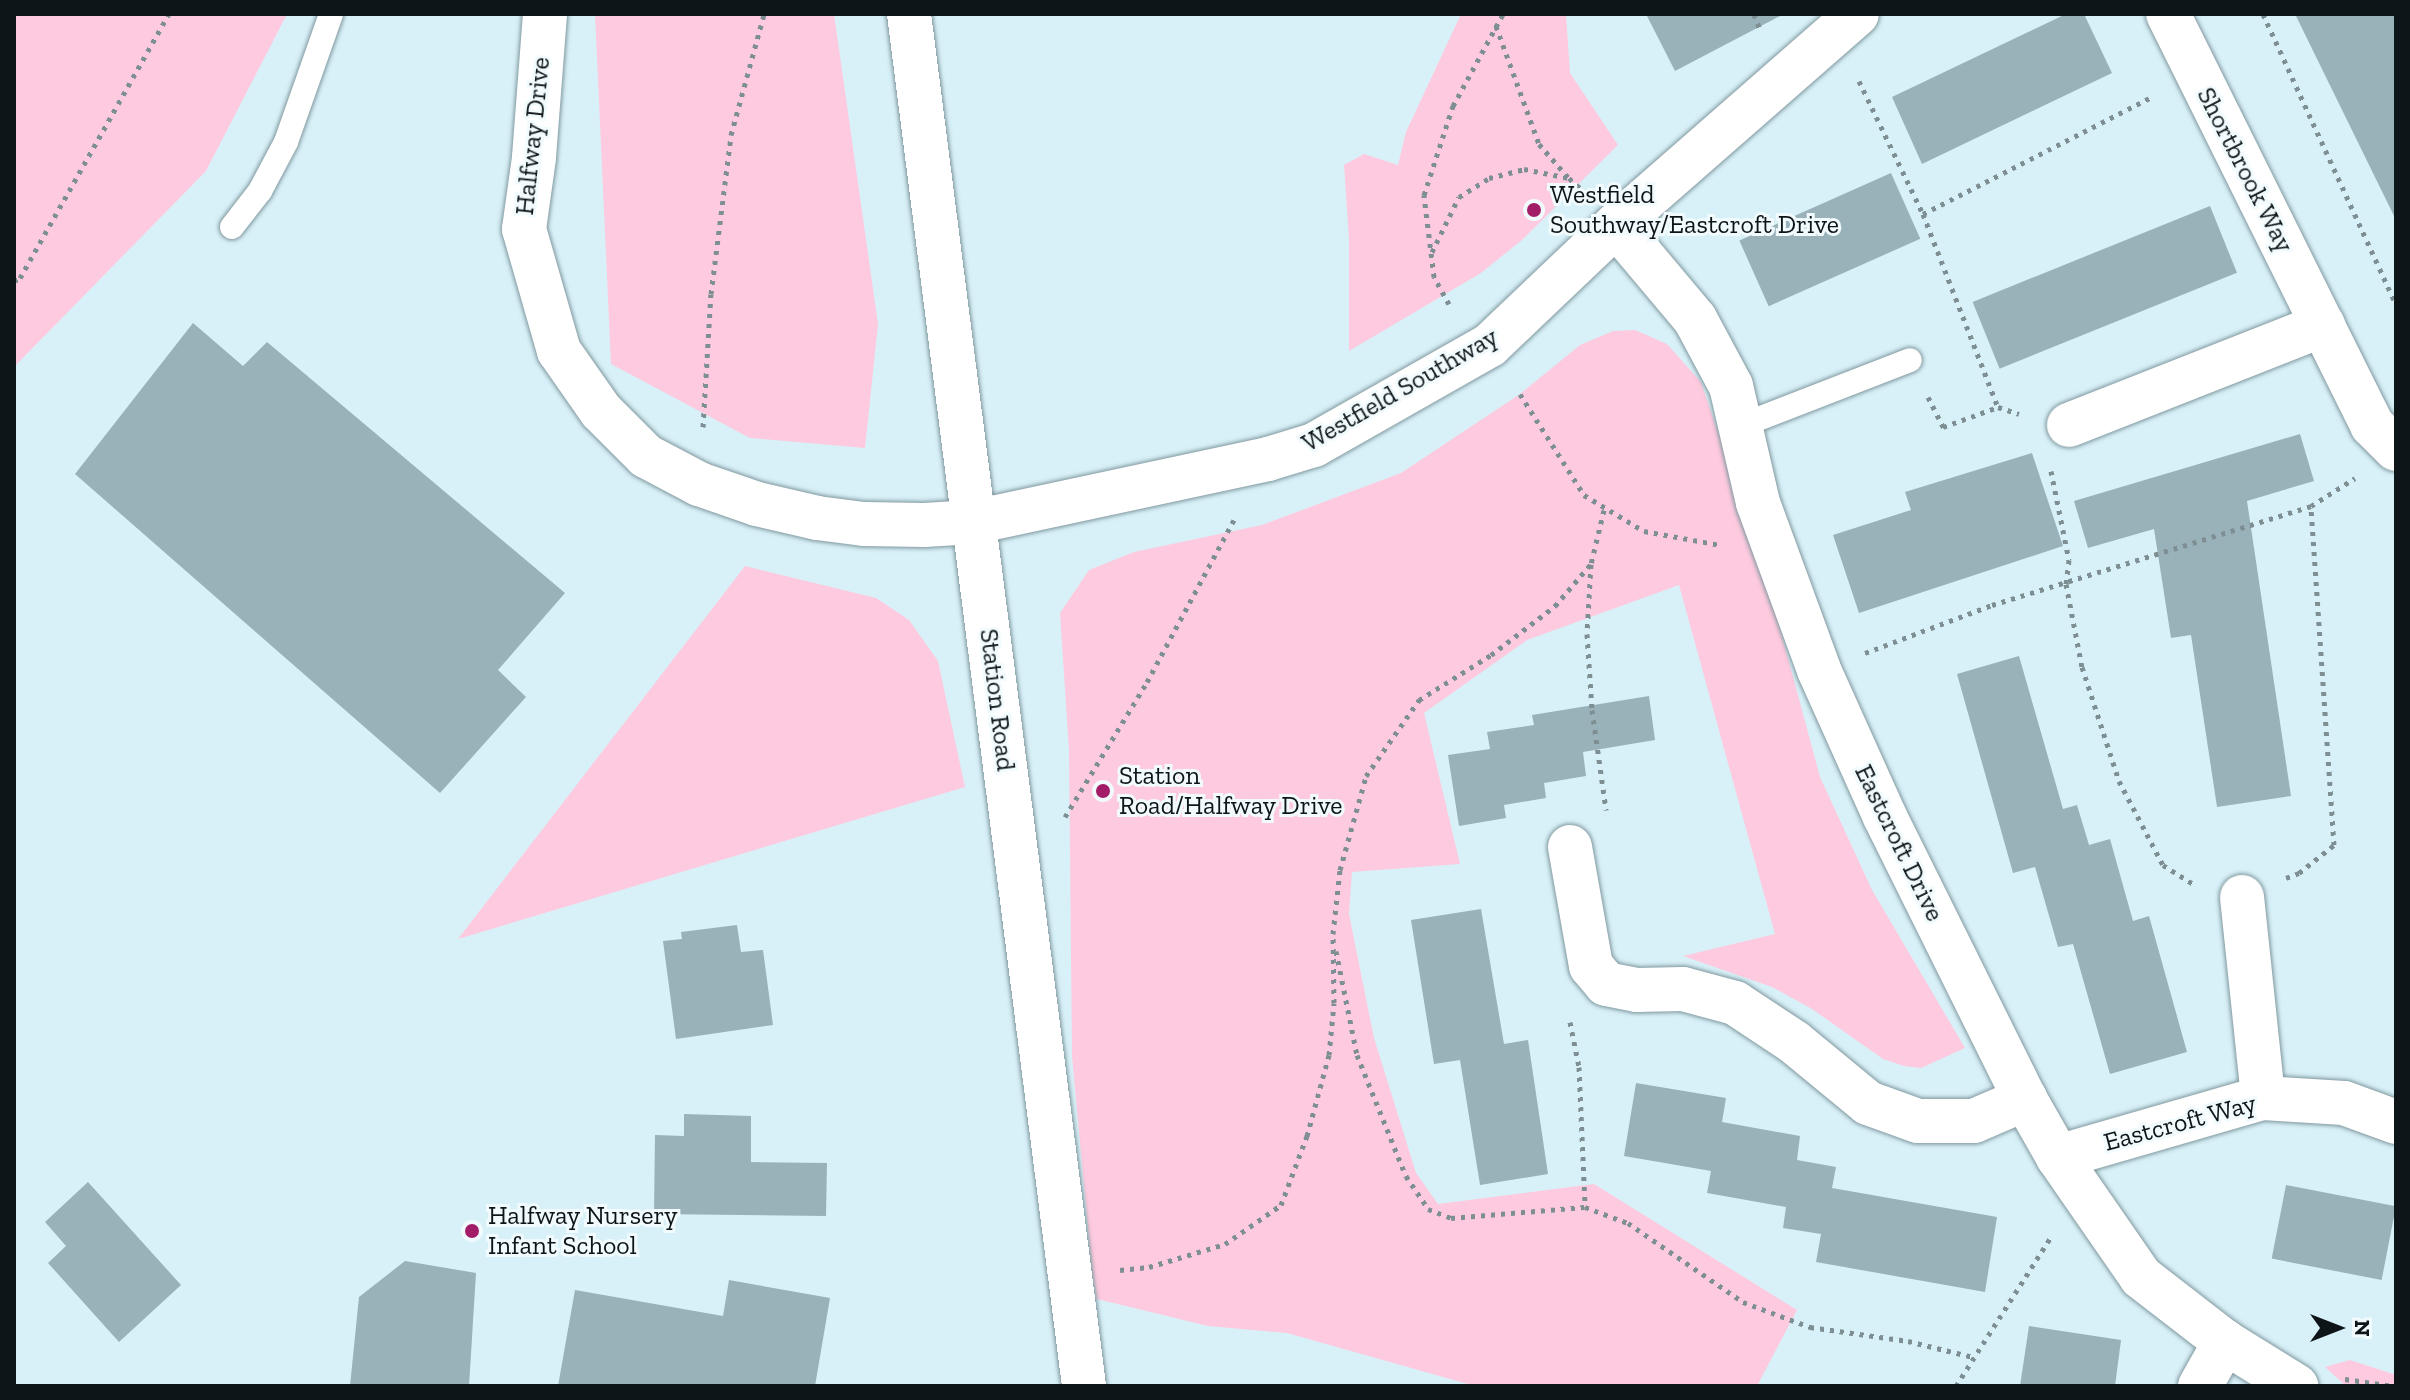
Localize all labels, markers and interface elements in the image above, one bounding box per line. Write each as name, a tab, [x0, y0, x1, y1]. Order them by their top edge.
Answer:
street label: Halfway Drive	[509, 55, 557, 217]
street label: Shortbrook Way	[2190, 82, 2300, 258]
place label: Westfield Southway/Eastcroft Drive	[1550, 179, 1839, 240]
marker: Westfield Southway/Eastcroft Drive	[1525, 201, 1543, 219]
street label: Westfield Southway	[1296, 321, 1504, 459]
street label: Station Road	[973, 627, 1021, 773]
place label: Station Road/Halfway Drive	[1119, 760, 1343, 822]
street label: Eastcroft Drive	[1848, 760, 1950, 926]
marker: Station Road/Halfway Drive	[1094, 782, 1112, 800]
street label: Eastcroft Way	[2100, 1088, 2260, 1158]
place label: Halfway Nursery Infant School	[488, 1200, 678, 1262]
marker: Halfway Nursery Infant School	[463, 1222, 481, 1240]
north arrow	[2298, 1288, 2378, 1368]
text: N	[2349, 1320, 2376, 1336]

